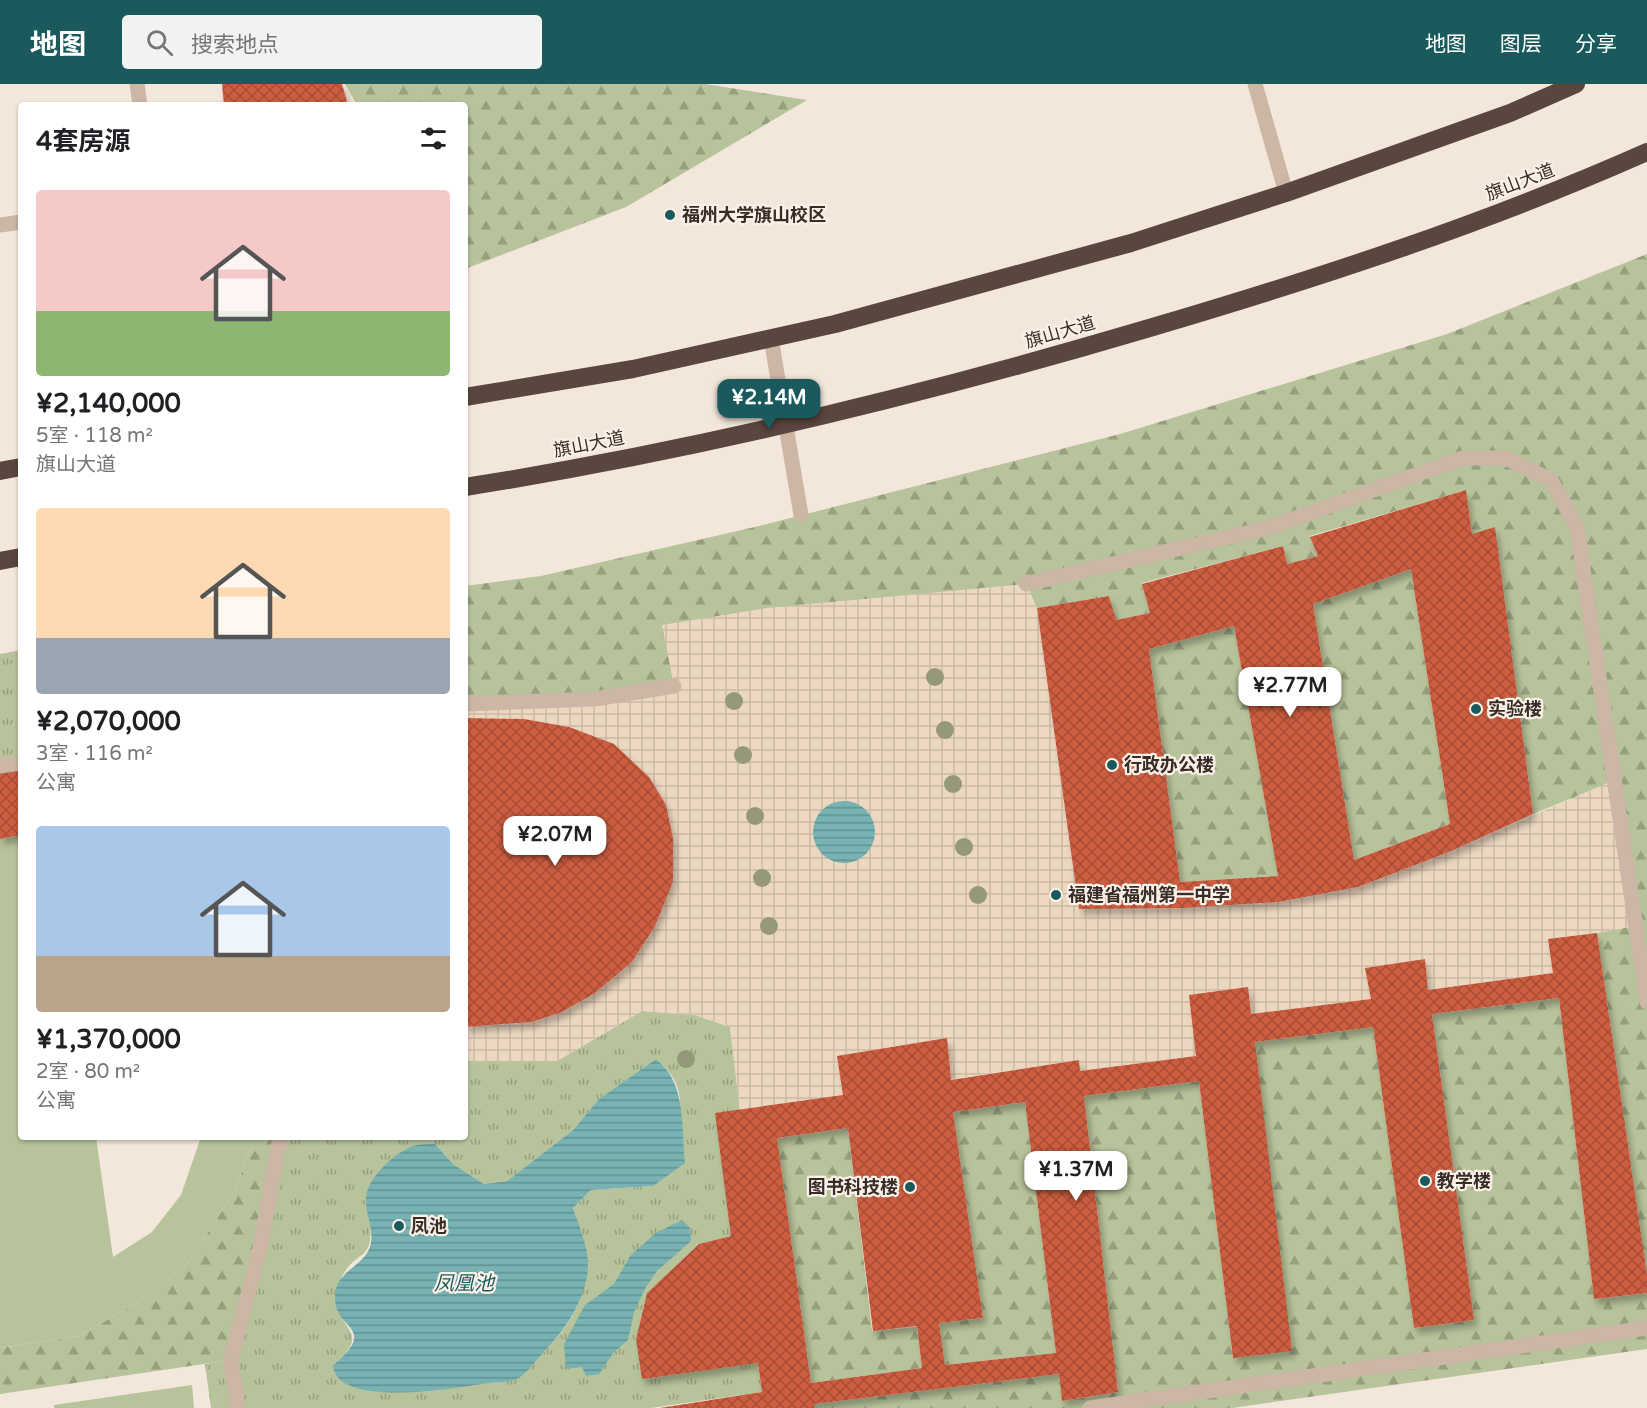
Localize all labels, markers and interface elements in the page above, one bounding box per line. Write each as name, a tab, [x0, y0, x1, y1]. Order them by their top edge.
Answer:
search box	[122, 15, 542, 69]
icon: search	[143, 26, 176, 59]
text: 地图	[30, 28, 86, 62]
text: 搜索地点	[191, 32, 279, 58]
text: 地图	[1425, 32, 1467, 57]
text: 图层	[1500, 32, 1542, 57]
text: 分享	[1575, 32, 1617, 57]
icon: filters	[417, 122, 450, 155]
text: 4套房源	[36, 126, 130, 157]
street label: 旗山大道	[1482, 159, 1558, 205]
place label: 福州大学旗山校区	[682, 204, 826, 226]
marker: 福州大学旗山校区	[663, 208, 677, 222]
icon: home	[189, 229, 297, 337]
street label: 旗山大道	[1022, 312, 1098, 352]
pin: ¥2.14M	[720, 379, 818, 430]
text: ¥2.14M	[731, 386, 807, 410]
text: ¥2,140,000	[36, 388, 181, 419]
text: 5室 · 118 m²	[36, 424, 153, 448]
street label: 旗山大道	[552, 426, 626, 462]
text: 旗山大道	[36, 453, 116, 477]
icon: home	[189, 547, 297, 655]
pin: ¥2.77M	[1241, 667, 1339, 718]
text: ¥2.77M	[1252, 674, 1328, 698]
place label: 实验楼	[1488, 698, 1542, 720]
marker: 实验楼	[1469, 702, 1483, 716]
text: ¥2,070,000	[36, 706, 181, 737]
text: 3室 · 116 m²	[36, 742, 153, 766]
place label: 行政办公楼	[1124, 754, 1214, 776]
marker: 行政办公楼	[1105, 758, 1119, 772]
text: 公寓	[36, 771, 76, 795]
pin: ¥2.07M	[506, 816, 604, 867]
text: ¥2.07M	[517, 823, 593, 847]
icon: home	[189, 865, 297, 973]
place label: 福建省福州第一中学	[1068, 884, 1230, 906]
marker: 福建省福州第一中学	[1049, 888, 1063, 902]
text: ¥1,370,000	[36, 1024, 181, 1055]
text: 2室 · 80 m²	[36, 1060, 140, 1084]
text: 公寓	[36, 1089, 76, 1113]
pin: ¥1.37M	[1027, 1151, 1125, 1202]
text: ¥1.37M	[1038, 1158, 1114, 1182]
place label: 教学楼	[1437, 1170, 1491, 1192]
marker: 教学楼	[1418, 1174, 1432, 1188]
place label: 图书科技楼	[808, 1176, 898, 1198]
marker: 图书科技楼	[903, 1180, 917, 1194]
place label: 凤池	[411, 1215, 447, 1237]
marker: 凤池	[392, 1219, 406, 1233]
water label: 凤凰池	[434, 1272, 496, 1296]

